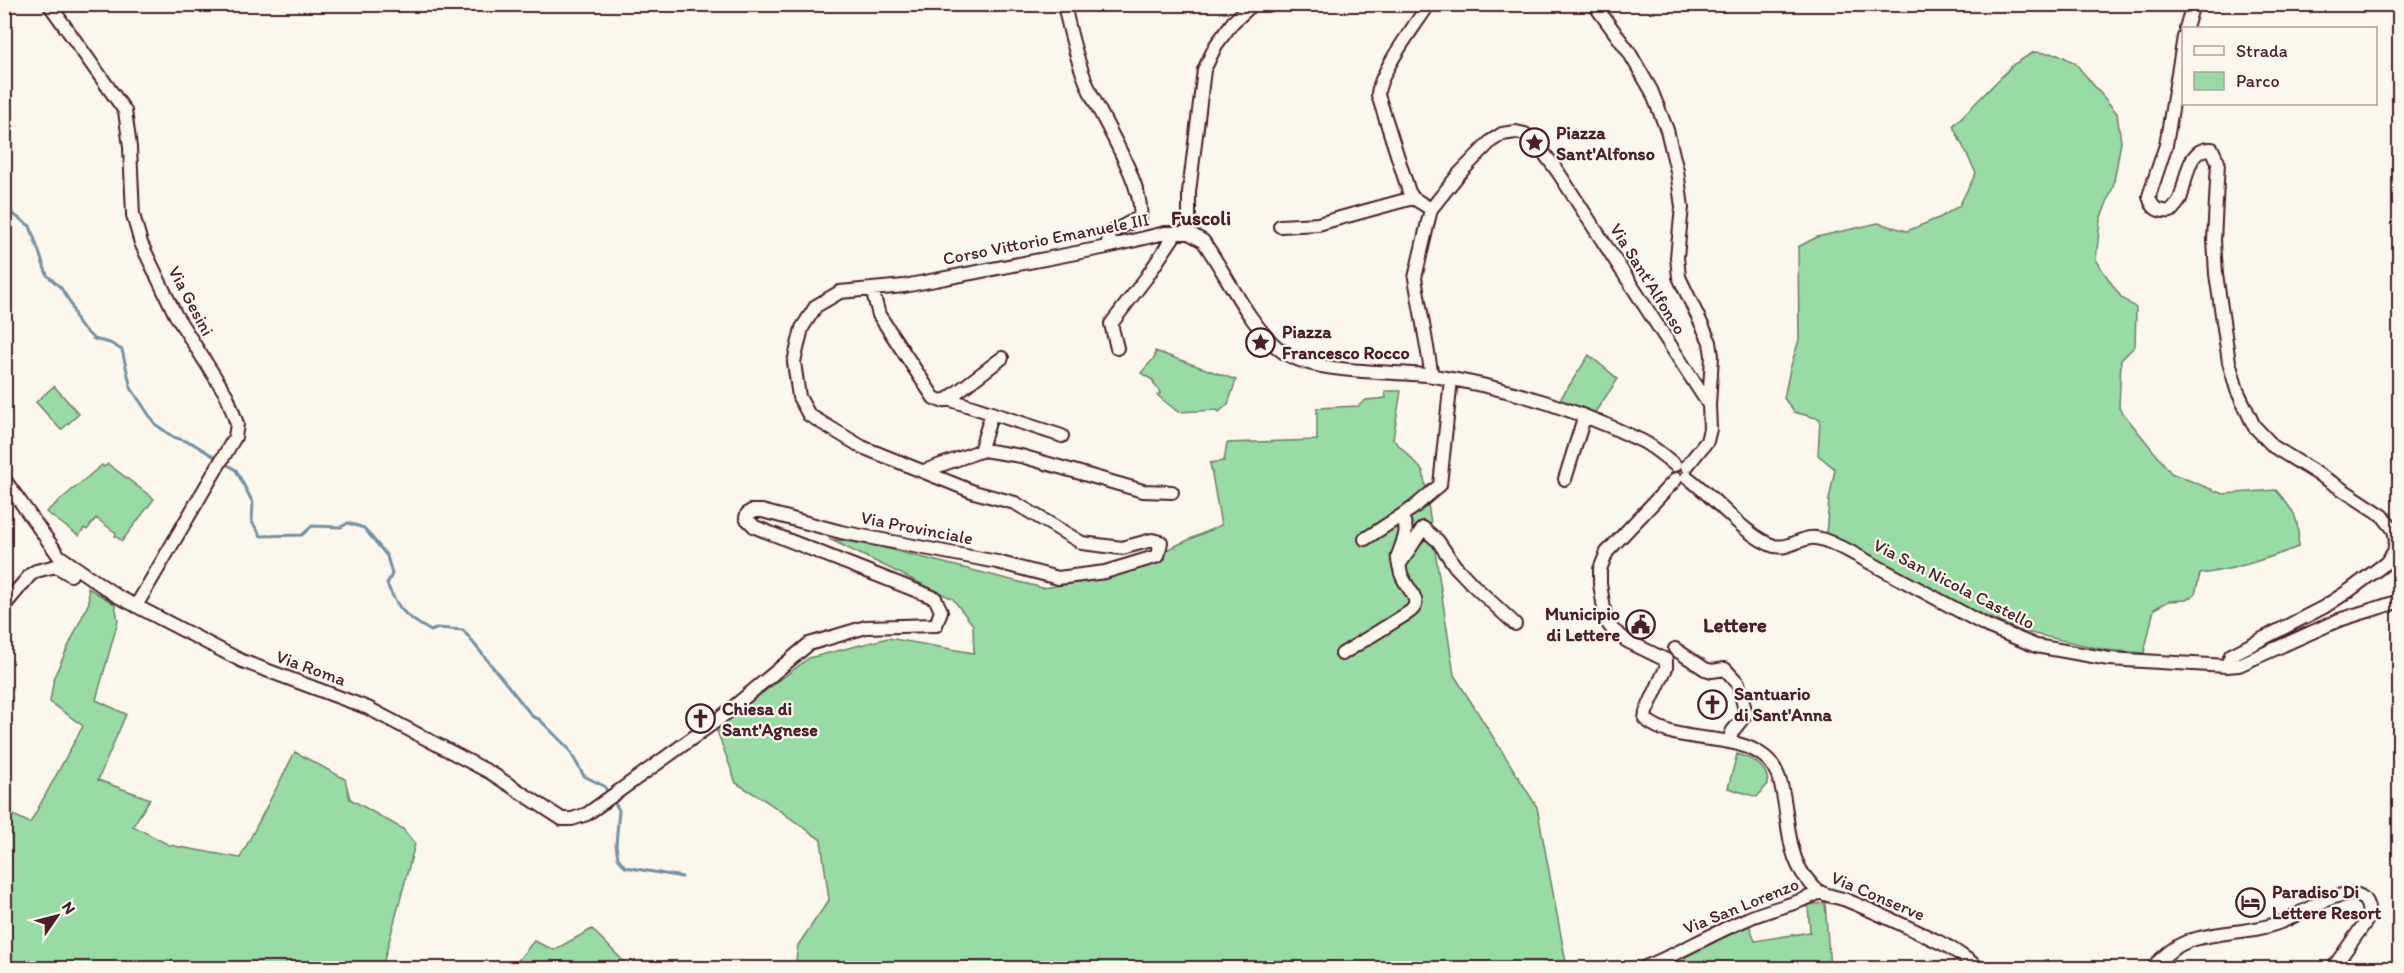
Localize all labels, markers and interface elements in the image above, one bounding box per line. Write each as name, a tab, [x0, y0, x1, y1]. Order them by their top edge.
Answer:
legend	[2182, 27, 2377, 105]
text: Strada	[2236, 40, 2288, 62]
text: Parco	[2236, 70, 2280, 92]
place label: Piazza Sant'Alfonso	[1556, 122, 1655, 165]
place icon: Piazza Sant'Alfonso	[1519, 127, 1551, 159]
district label: Fuscoli	[1171, 206, 1231, 230]
street label: Corso Vittorio Emanuele III	[941, 208, 1151, 270]
street label: Via Sant'Alfonso	[1605, 219, 1691, 339]
street label: Via Gesini	[163, 262, 219, 340]
place label: Piazza Francesco Rocco	[1282, 321, 1410, 364]
place icon: Piazza Francesco Rocco	[1245, 326, 1277, 358]
street label: Via Provinciale	[859, 506, 975, 550]
street label: Via San Nicola Castello	[1870, 534, 2038, 634]
place label: Municipio di Lettere	[1545, 603, 1620, 646]
public building icon: Municipio di Lettere	[1625, 608, 1657, 640]
district label: Lettere	[1703, 612, 1767, 637]
street label: Via Roma	[273, 645, 350, 691]
place label: Santuario di Sant'Anna	[1734, 683, 1833, 726]
church icon: Santuario di Sant'Anna	[1697, 688, 1729, 720]
place label: Chiesa di Sant'Agnese	[722, 698, 818, 741]
church icon: Chiesa di Sant'Agnese	[685, 703, 717, 735]
street label: Via Conserve	[1828, 866, 1928, 926]
street label: Via San Lorenzo	[1680, 873, 1802, 939]
place label: Paradiso Di Lettere Resort	[2272, 881, 2382, 924]
north arrow	[27, 886, 87, 946]
hotel icon: Paradiso Di Lettere Resort	[2235, 886, 2267, 918]
text: N	[58, 898, 80, 918]

